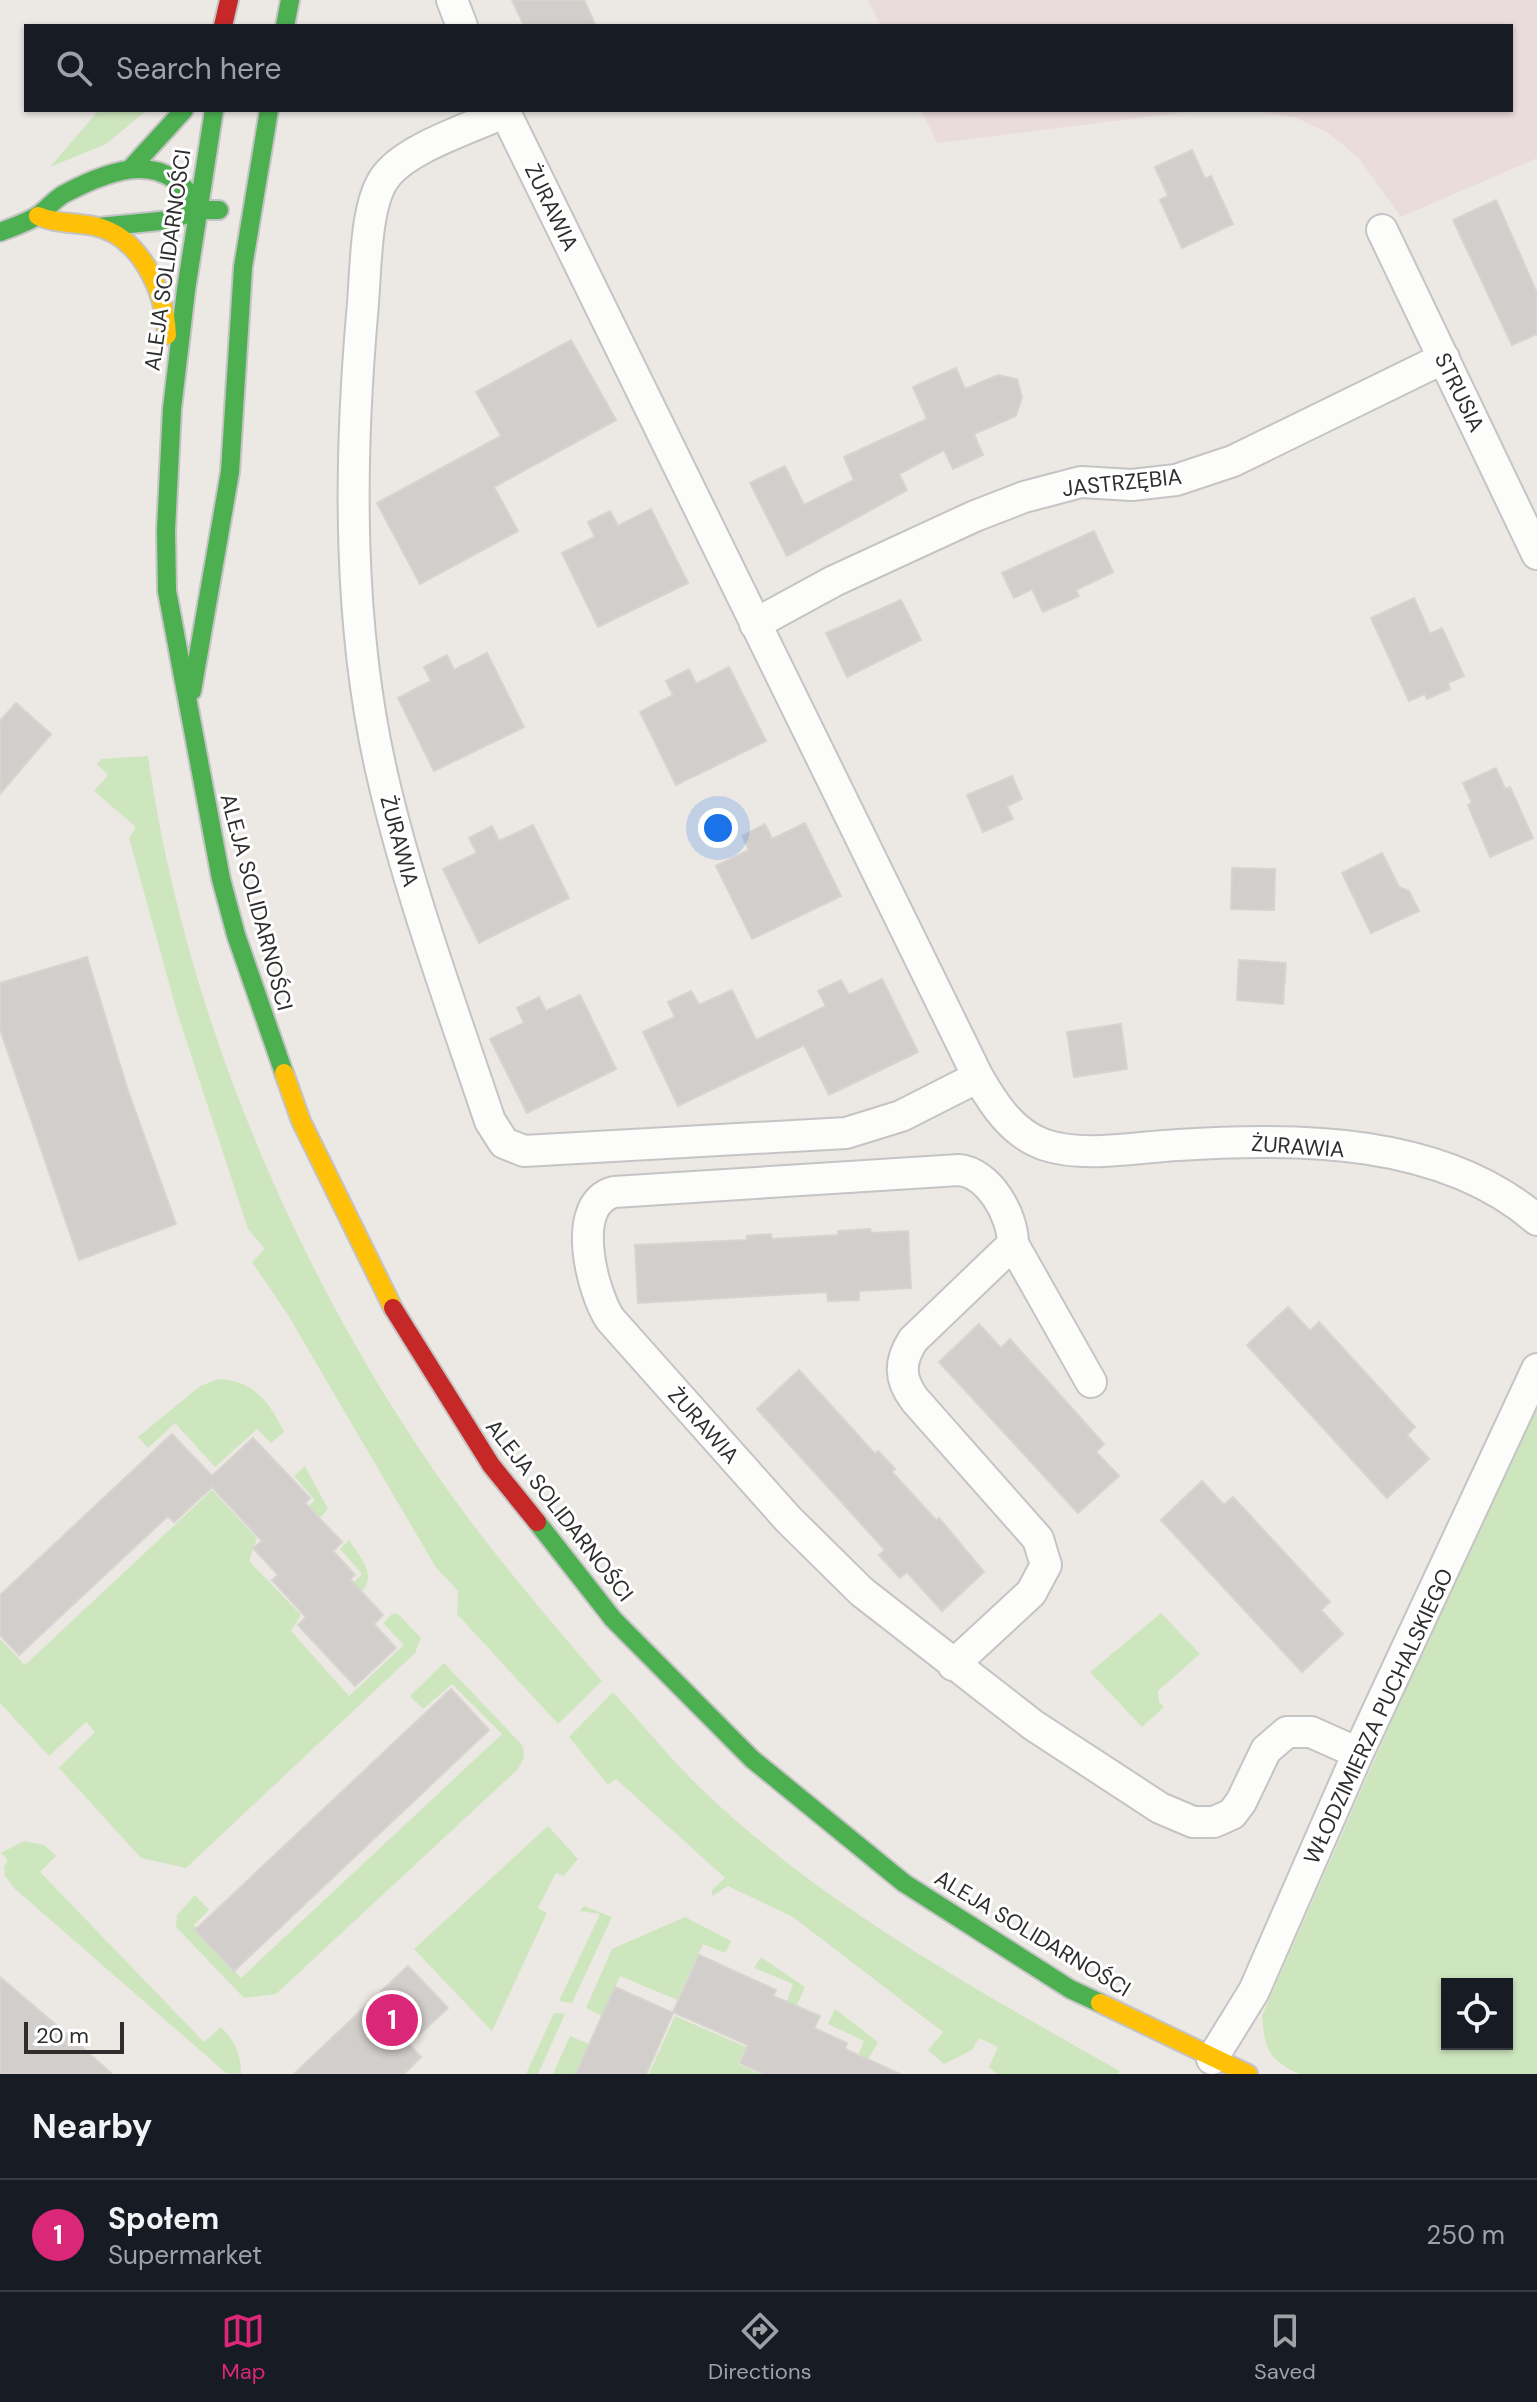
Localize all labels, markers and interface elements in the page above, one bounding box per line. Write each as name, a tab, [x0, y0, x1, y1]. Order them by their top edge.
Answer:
search box	[24, 24, 1513, 112]
icon: search	[52, 46, 96, 90]
text: Search here	[116, 49, 282, 88]
street label: ALEJA SOLIDARNOŚCI	[138, 147, 197, 373]
street label: ŻURAWIA	[518, 159, 585, 256]
street label: STRUSIA	[1428, 348, 1491, 437]
street label: JASTRZĘBIA	[1061, 462, 1183, 503]
street label: ALEJA SOLIDARNOŚCI	[214, 790, 299, 1014]
street label: ŻURAWIA	[373, 792, 426, 890]
your location	[698, 808, 738, 848]
street label: ŻURAWIA	[1250, 1129, 1346, 1164]
street label: ŻURAWIA	[662, 1381, 746, 1470]
street label: ALEJA SOLIDARNOŚCI	[479, 1413, 640, 1607]
street label: WŁODZIMIERZA PUCHALSKIEGO	[1297, 1564, 1460, 1869]
street label: ALEJA SOLIDARNOŚCI	[929, 1863, 1136, 2003]
map controls	[1441, 1978, 1513, 2050]
button: locate	[1441, 1978, 1513, 2050]
pin: 1	[366, 1990, 418, 2050]
scale bar	[24, 2018, 124, 2054]
text: 20 m	[36, 2021, 89, 2050]
text: Nearby	[32, 2104, 152, 2149]
text: Społem	[108, 2199, 219, 2238]
text: 1	[53, 2218, 63, 2252]
text: 250 m	[1426, 2218, 1505, 2252]
text: Supermarket	[108, 2238, 262, 2272]
tab: Map	[221, 2309, 266, 2386]
tab: Directions	[708, 2309, 812, 2386]
tab: Saved	[1254, 2309, 1316, 2386]

